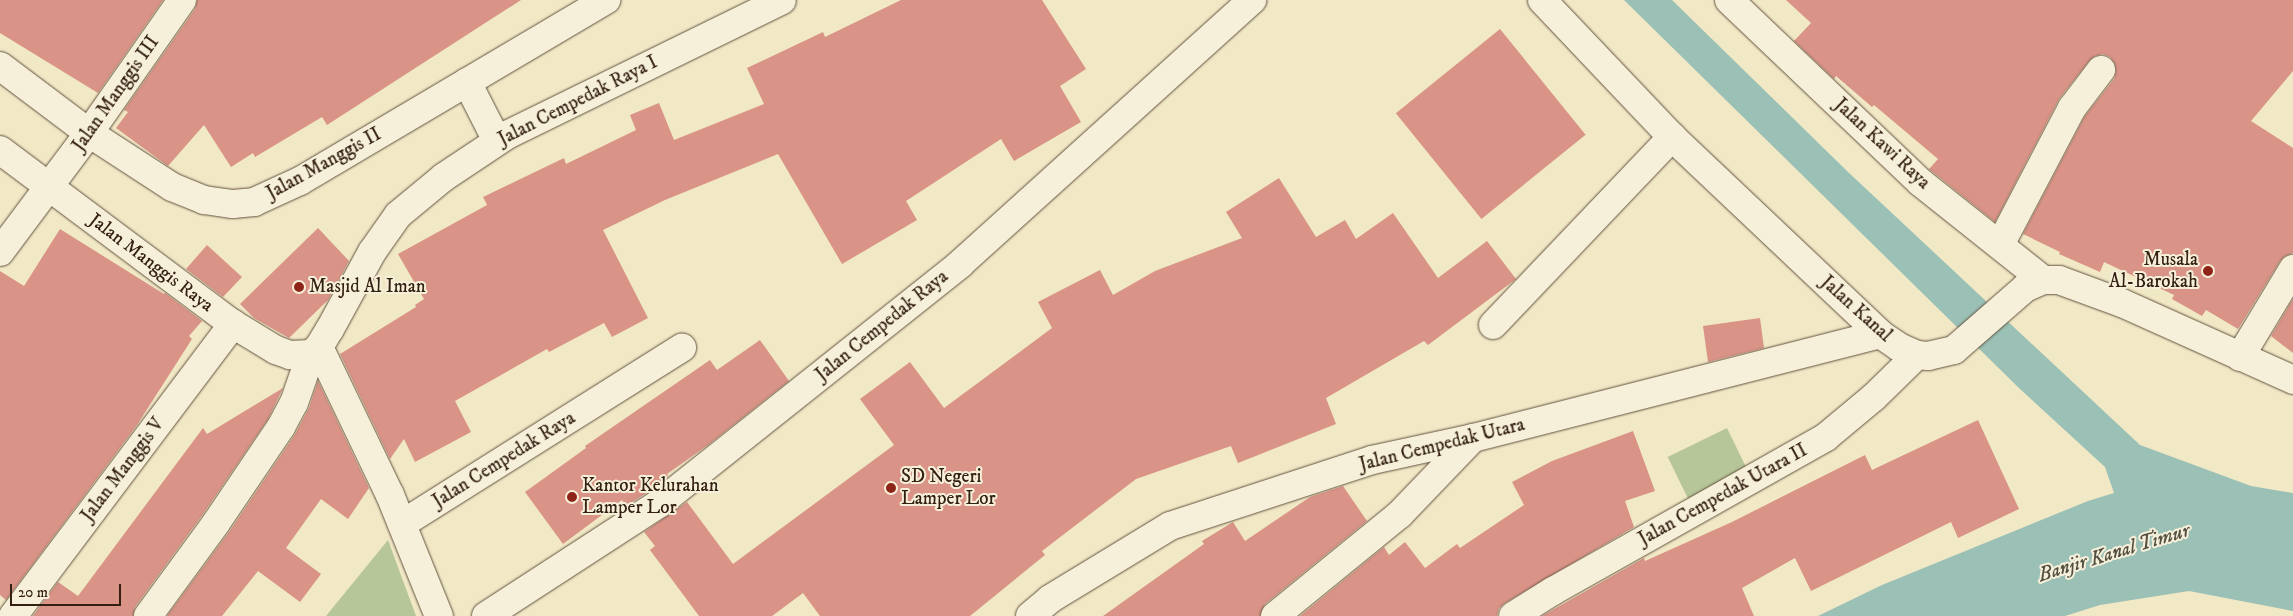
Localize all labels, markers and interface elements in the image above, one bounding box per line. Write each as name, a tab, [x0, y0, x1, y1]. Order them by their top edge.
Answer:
street label: Jalan Manggis III	[68, 32, 164, 156]
street label: Jalan Cempedak Raya I	[494, 51, 662, 151]
street label: Jalan Kawi Raya	[1829, 94, 1935, 194]
street label: Jalan Manggis II	[263, 123, 385, 205]
street label: Jalan Manggis Raya	[84, 209, 218, 317]
place label: Musala Al-Barokah	[2109, 249, 2198, 293]
marker: Musala Al-Barokah	[2202, 265, 2214, 277]
street label: Jalan Cempedak Raya	[811, 266, 953, 386]
street label: Jalan Kanal	[1816, 271, 1896, 347]
place label: Masjid Al Iman	[309, 276, 426, 298]
marker: Masjid Al Iman	[293, 281, 305, 293]
street label: Jalan Cempedak Raya	[428, 407, 580, 513]
street label: Jalan Cempedak Utara	[1357, 413, 1527, 477]
street label: Jalan Manggis V	[77, 414, 169, 526]
street label: Jalan Cempedak Utara II	[1635, 439, 1811, 551]
place label: SD Negeri Lamper Lor	[901, 466, 996, 510]
place label: Kantor Kelurahan Lamper Lor	[582, 475, 719, 519]
marker: SD Negeri Lamper Lor	[885, 482, 897, 494]
marker: Kantor Kelurahan Lamper Lor	[566, 491, 578, 503]
water label: Banjir Kanal Timur	[2035, 519, 2193, 587]
scale bar	[12, 574, 124, 606]
text: 20 m	[18, 583, 48, 602]

